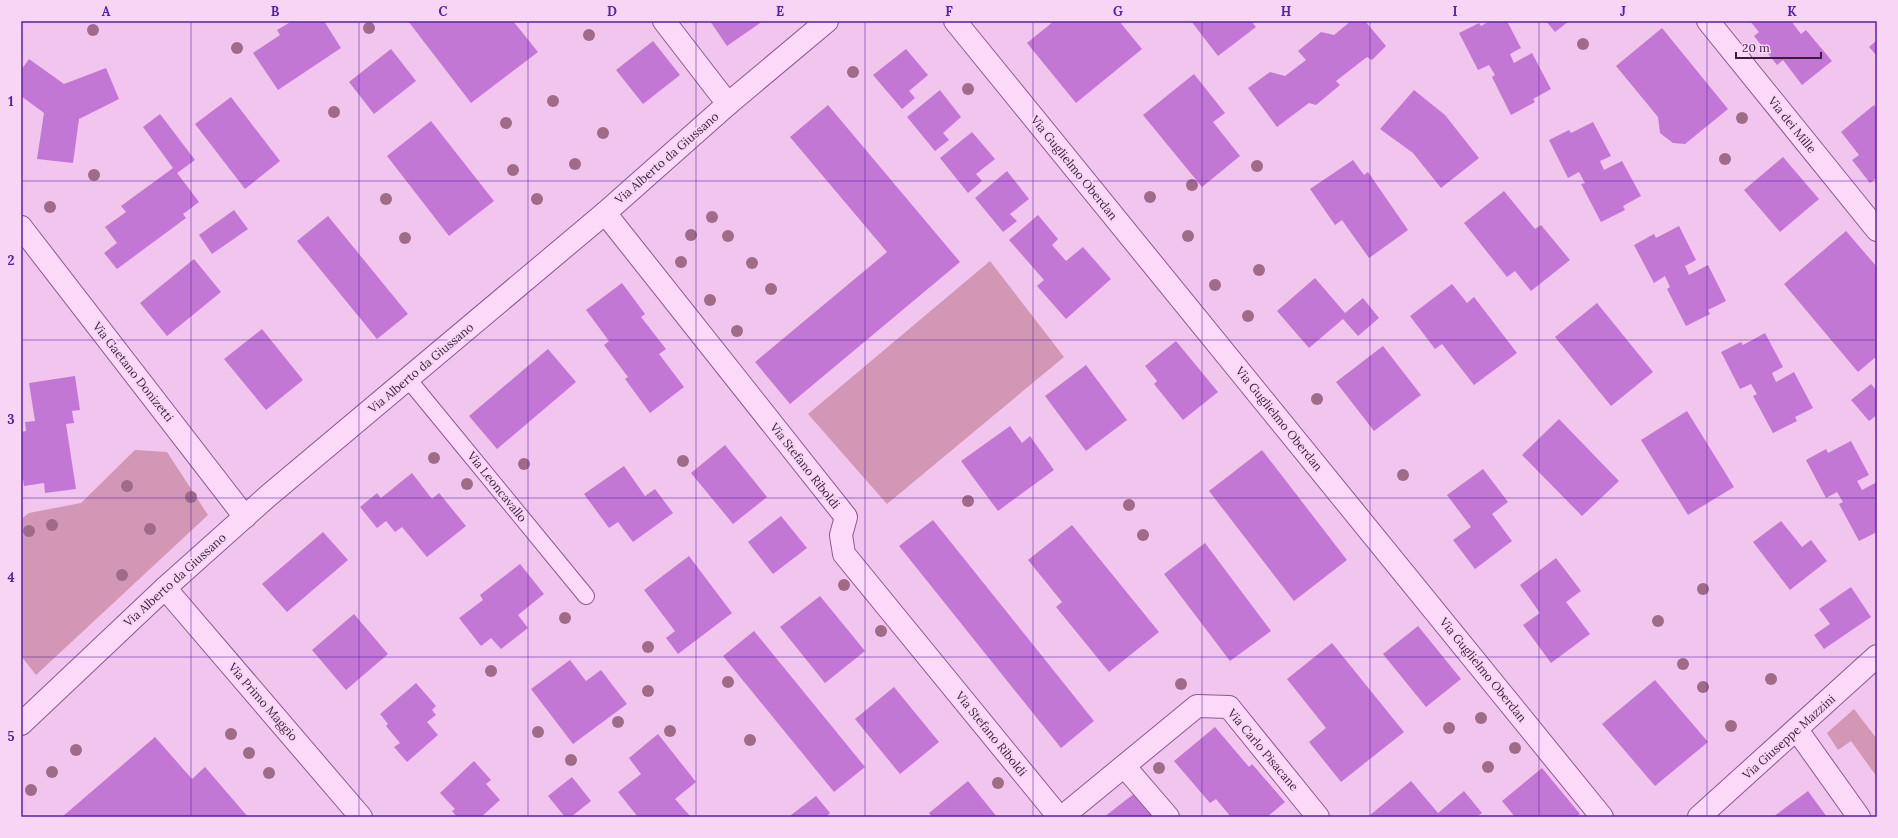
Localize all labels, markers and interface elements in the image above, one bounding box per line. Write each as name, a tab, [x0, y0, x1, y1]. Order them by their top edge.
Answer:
text: A	[102, 3, 111, 20]
text: B	[271, 3, 280, 20]
text: C	[439, 3, 448, 20]
text: D	[607, 3, 617, 20]
text: E	[776, 3, 784, 20]
text: F	[945, 3, 953, 20]
text: G	[1113, 3, 1123, 20]
text: H	[1281, 3, 1291, 20]
text: I	[1452, 3, 1458, 20]
text: J	[1620, 3, 1626, 20]
text: K	[1787, 3, 1797, 20]
scale bar	[1736, 34, 1821, 60]
text: 20 m	[1742, 40, 1770, 55]
text: 1	[8, 93, 14, 110]
street label: Via dei Mille	[1765, 93, 1820, 156]
street label: Via Alberto da Giussano	[611, 108, 722, 207]
street label: Via Guglielmo Oberdan	[1027, 112, 1121, 223]
text: 2	[8, 252, 15, 269]
street label: Via Gaetano Donizetti	[89, 318, 177, 424]
street label: Via Alberto da Giussano	[364, 319, 476, 417]
street label: Via Guglielmo Oberdan	[1232, 363, 1326, 474]
text: 3	[7, 411, 15, 428]
street label: Via Stefano Riboldi	[767, 419, 844, 512]
street label: Via Leoncavallo	[464, 448, 530, 525]
street label: Via Alberto da Giussano	[120, 530, 229, 630]
text: 4	[7, 569, 15, 586]
street label: Via Guglielmo Oberdan	[1436, 614, 1530, 725]
street label: Via Primo Maggio	[225, 659, 301, 744]
street label: Via Stefano Riboldi	[952, 687, 1030, 779]
street label: Via Giuseppe Mazzini	[1738, 691, 1838, 783]
street label: Via Carlo Pisacane	[1224, 705, 1302, 794]
text: 5	[7, 728, 15, 745]

